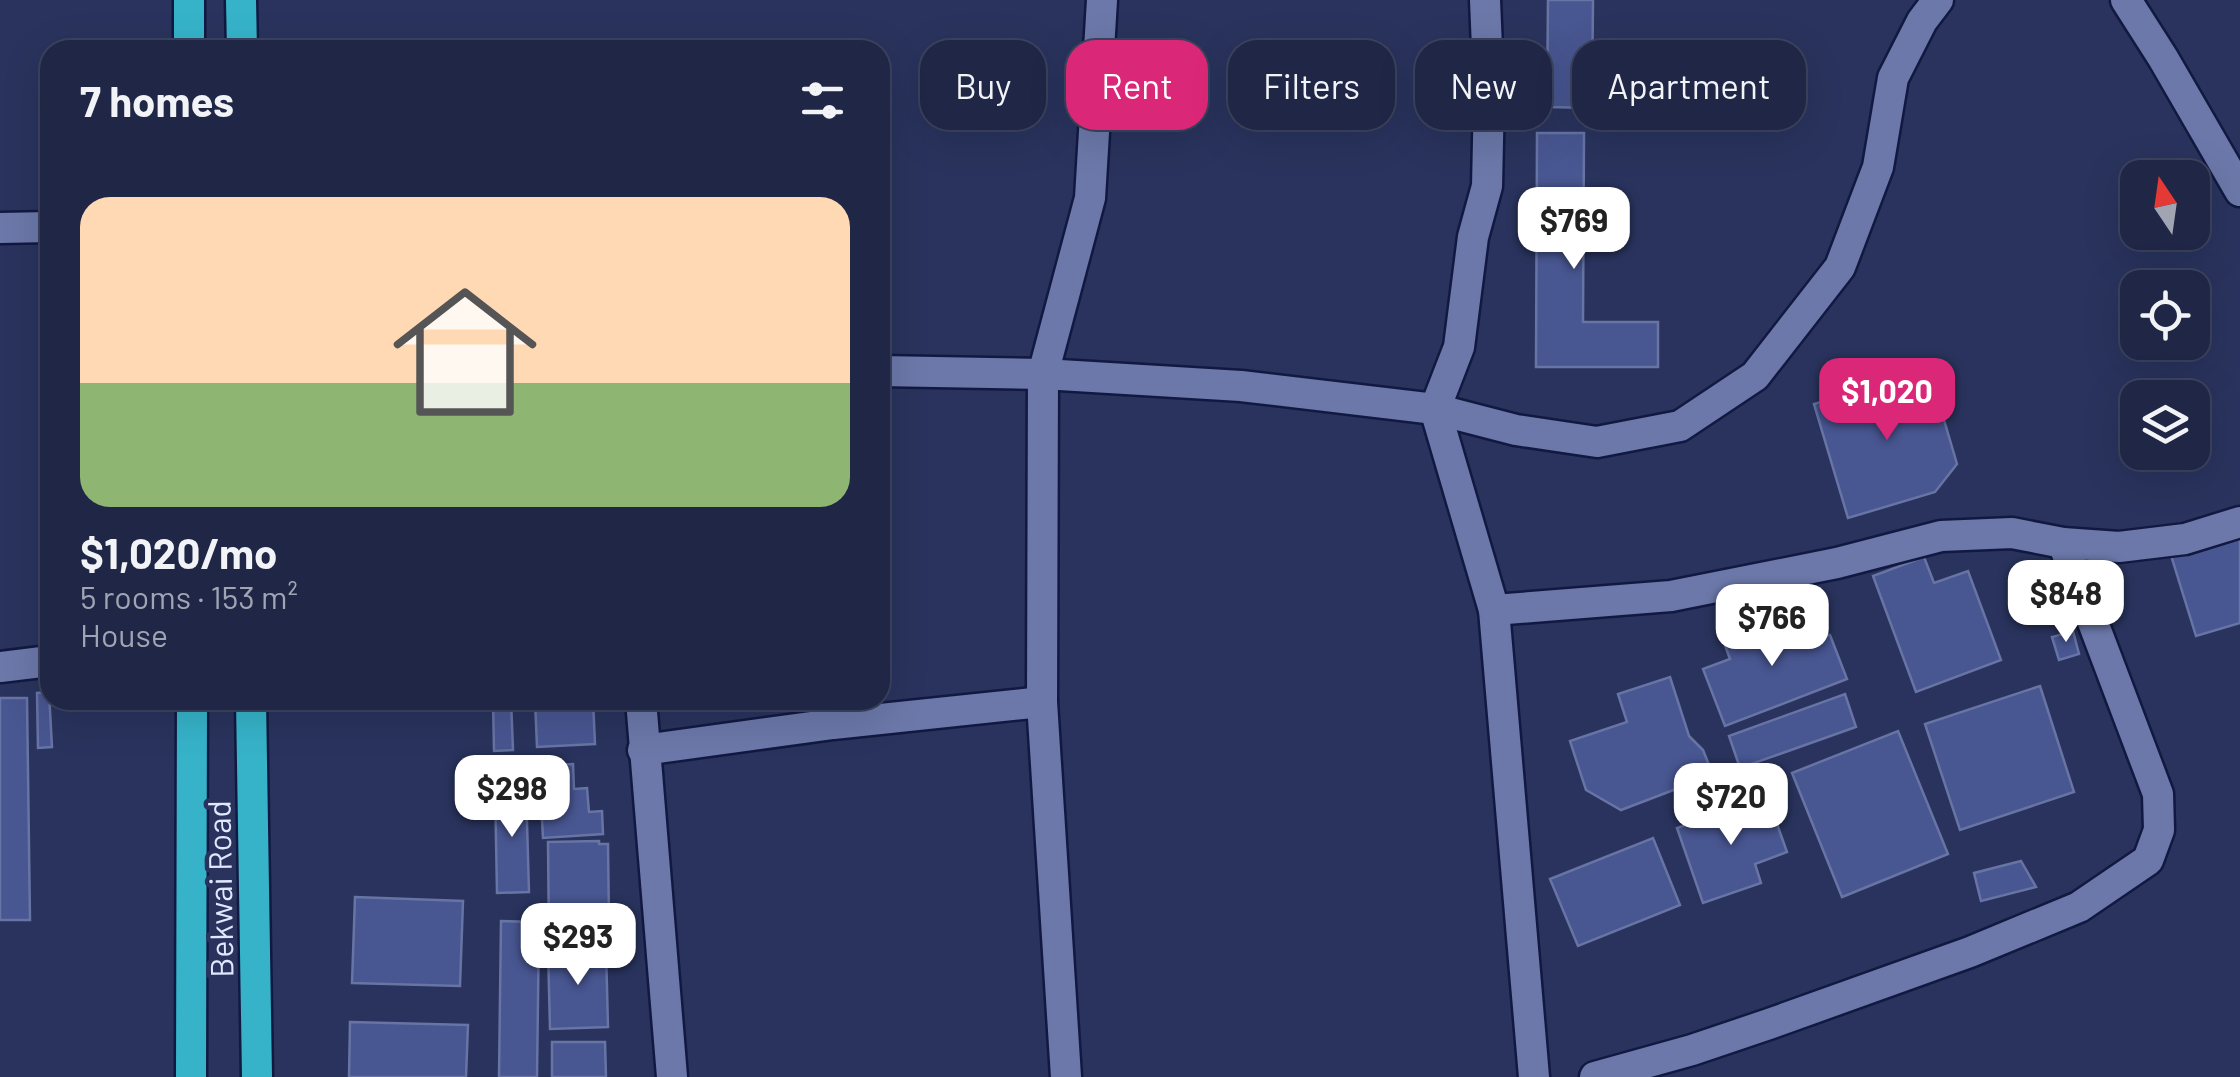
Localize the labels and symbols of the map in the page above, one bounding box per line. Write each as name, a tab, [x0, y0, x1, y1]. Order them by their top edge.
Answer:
north arrow	[2120, 160, 2210, 250]
pin: $769	[1515, 187, 1633, 272]
pin: $1,020	[1806, 358, 1968, 443]
pin: $848	[2007, 560, 2125, 645]
pin: $766	[1713, 584, 1831, 669]
pin: $298	[453, 755, 571, 840]
pin: $720	[1672, 763, 1790, 848]
street label: Bekwai Road	[198, 800, 240, 978]
pin: $293	[519, 903, 637, 988]

